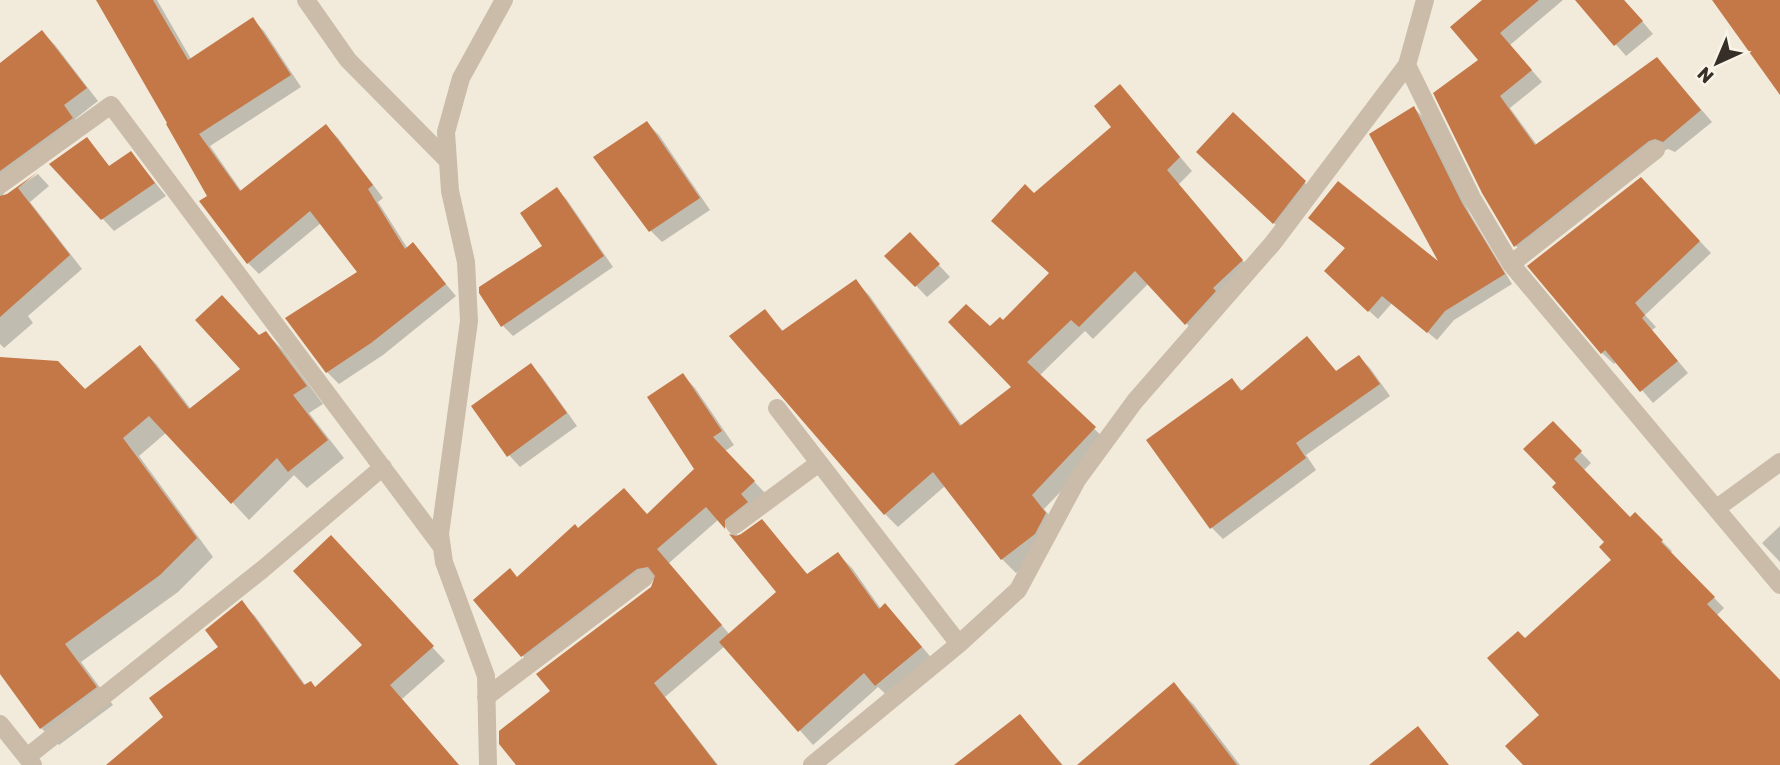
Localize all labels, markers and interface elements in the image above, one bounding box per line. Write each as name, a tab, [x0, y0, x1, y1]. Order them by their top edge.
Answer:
north arrow	[1682, 28, 1752, 98]
text: N	[1693, 62, 1718, 88]

